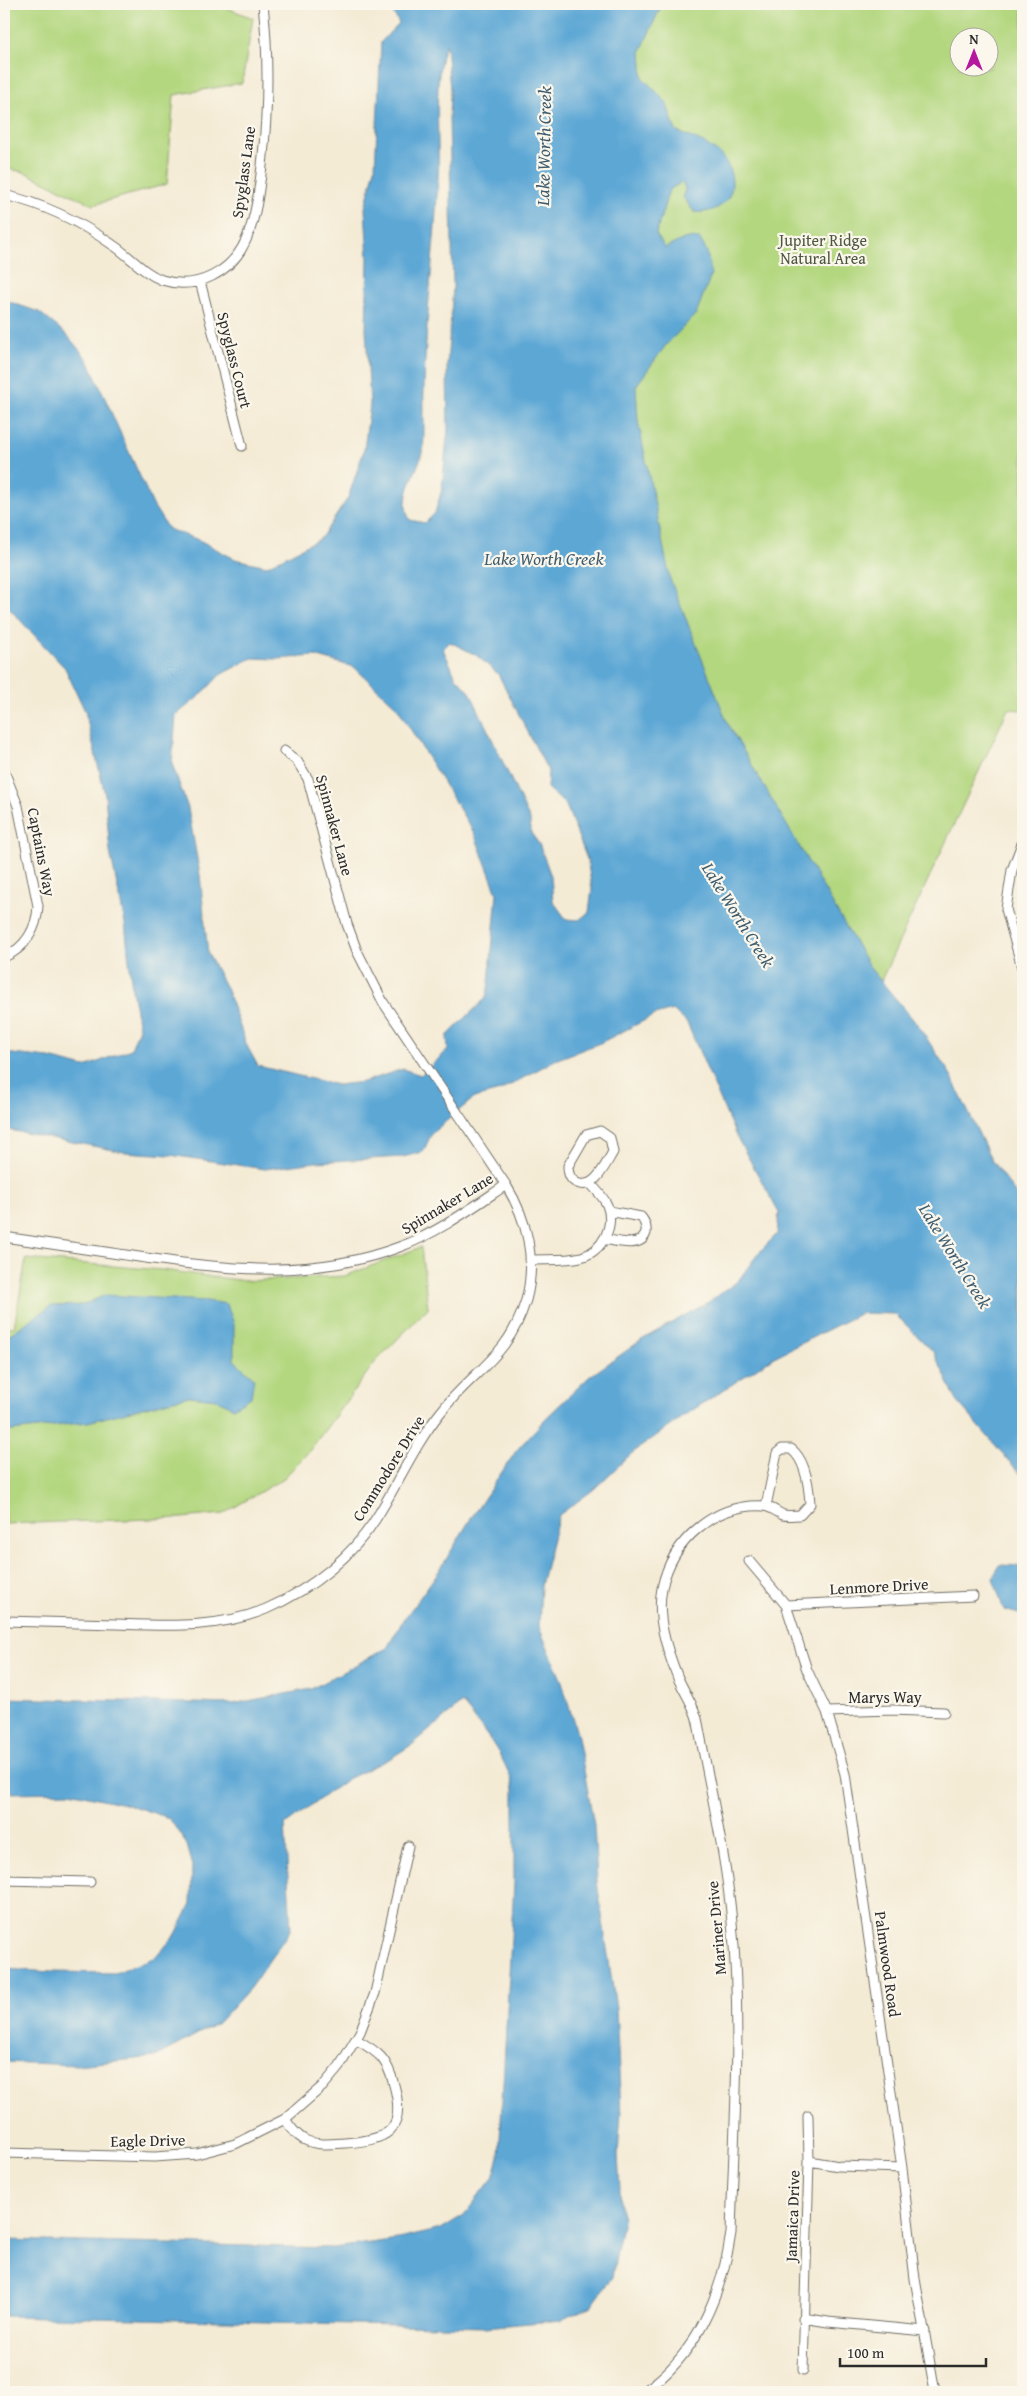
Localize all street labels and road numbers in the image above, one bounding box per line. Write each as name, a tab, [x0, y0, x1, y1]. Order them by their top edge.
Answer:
street label: Spyglass Lane	[225, 125, 261, 219]
street label: Spyglass Court	[211, 309, 259, 411]
street label: Spinnaker Lane	[310, 772, 360, 878]
street label: Captains Way	[22, 806, 62, 898]
street label: Spinnaker Lane	[396, 1166, 498, 1240]
street label: Commodore Drive	[346, 1410, 430, 1526]
street label: Lenmore Drive	[829, 1571, 929, 1601]
street label: Marys Way	[848, 1685, 922, 1709]
street label: Mariner Drive	[700, 1880, 732, 1976]
street label: Palmwood Road	[869, 1909, 907, 2019]
street label: Eagle Drive	[110, 2127, 186, 2153]
street label: Jamaica Drive	[778, 2170, 806, 2264]

